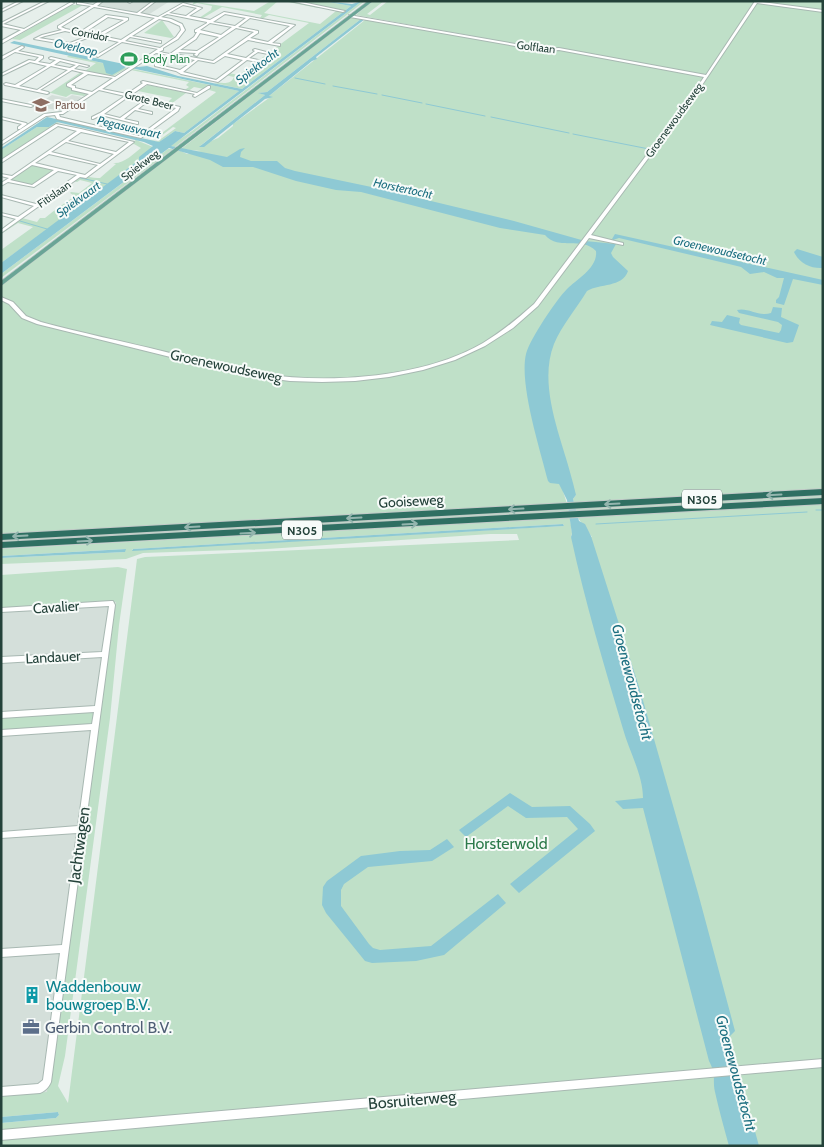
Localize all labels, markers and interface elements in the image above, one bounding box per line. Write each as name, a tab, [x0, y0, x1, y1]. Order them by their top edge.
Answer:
street label: Corridor	[70, 24, 110, 45]
water label: Overloop	[53, 35, 99, 59]
street label: Golflaan	[516, 38, 556, 56]
water label: Spiektocht	[232, 45, 282, 87]
sports icon: Body Plan	[119, 49, 139, 69]
place label: Body Plan	[143, 52, 190, 66]
street label: Groenewoudseweg	[642, 79, 706, 160]
street label: Grote Beer	[123, 87, 175, 113]
school or university icon: Partou	[31, 95, 51, 115]
place label: Partou	[55, 98, 86, 112]
water label: Pegasusvaart	[96, 112, 163, 142]
street label: Spiekweg	[118, 146, 162, 184]
water label: Horstertocht	[372, 174, 434, 202]
street label: Fitislaan	[34, 177, 74, 211]
water label: Spiekvaart	[53, 178, 103, 220]
water label: Groenewoudsetocht	[672, 232, 768, 268]
street label: Groenewoudseweg	[169, 345, 284, 387]
road number: N305	[682, 489, 722, 508]
street label: Gooiseweg	[378, 490, 445, 512]
one-way arrow	[766, 490, 782, 499]
one-way arrow	[604, 499, 620, 508]
one-way arrow	[508, 504, 524, 513]
one-way arrow	[346, 514, 362, 523]
road number: N305	[282, 520, 322, 540]
one-way arrow	[402, 520, 418, 529]
one-way arrow	[184, 523, 200, 532]
one-way arrow	[239, 529, 255, 538]
one-way arrow	[12, 532, 28, 541]
one-way arrow	[77, 537, 93, 546]
street label: Cavalier	[32, 596, 80, 618]
water label: Groenewoudsetocht	[608, 622, 656, 742]
street label: Landauer	[25, 647, 81, 667]
street label: Jachtwagen	[64, 805, 94, 885]
park label: Horsterwold	[464, 834, 548, 853]
place label: Waddenbouw bouwgroep B.V.	[46, 977, 151, 1014]
building icon: Waddenbouw bouwgroep B.V.	[22, 985, 42, 1005]
water label: Groenewoudsetocht	[712, 1013, 760, 1133]
office icon: Gerbin Control B.V.	[21, 1017, 41, 1037]
place label: Gerbin Control B.V.	[45, 1018, 172, 1037]
street label: Bosruiterweg	[367, 1087, 458, 1113]

